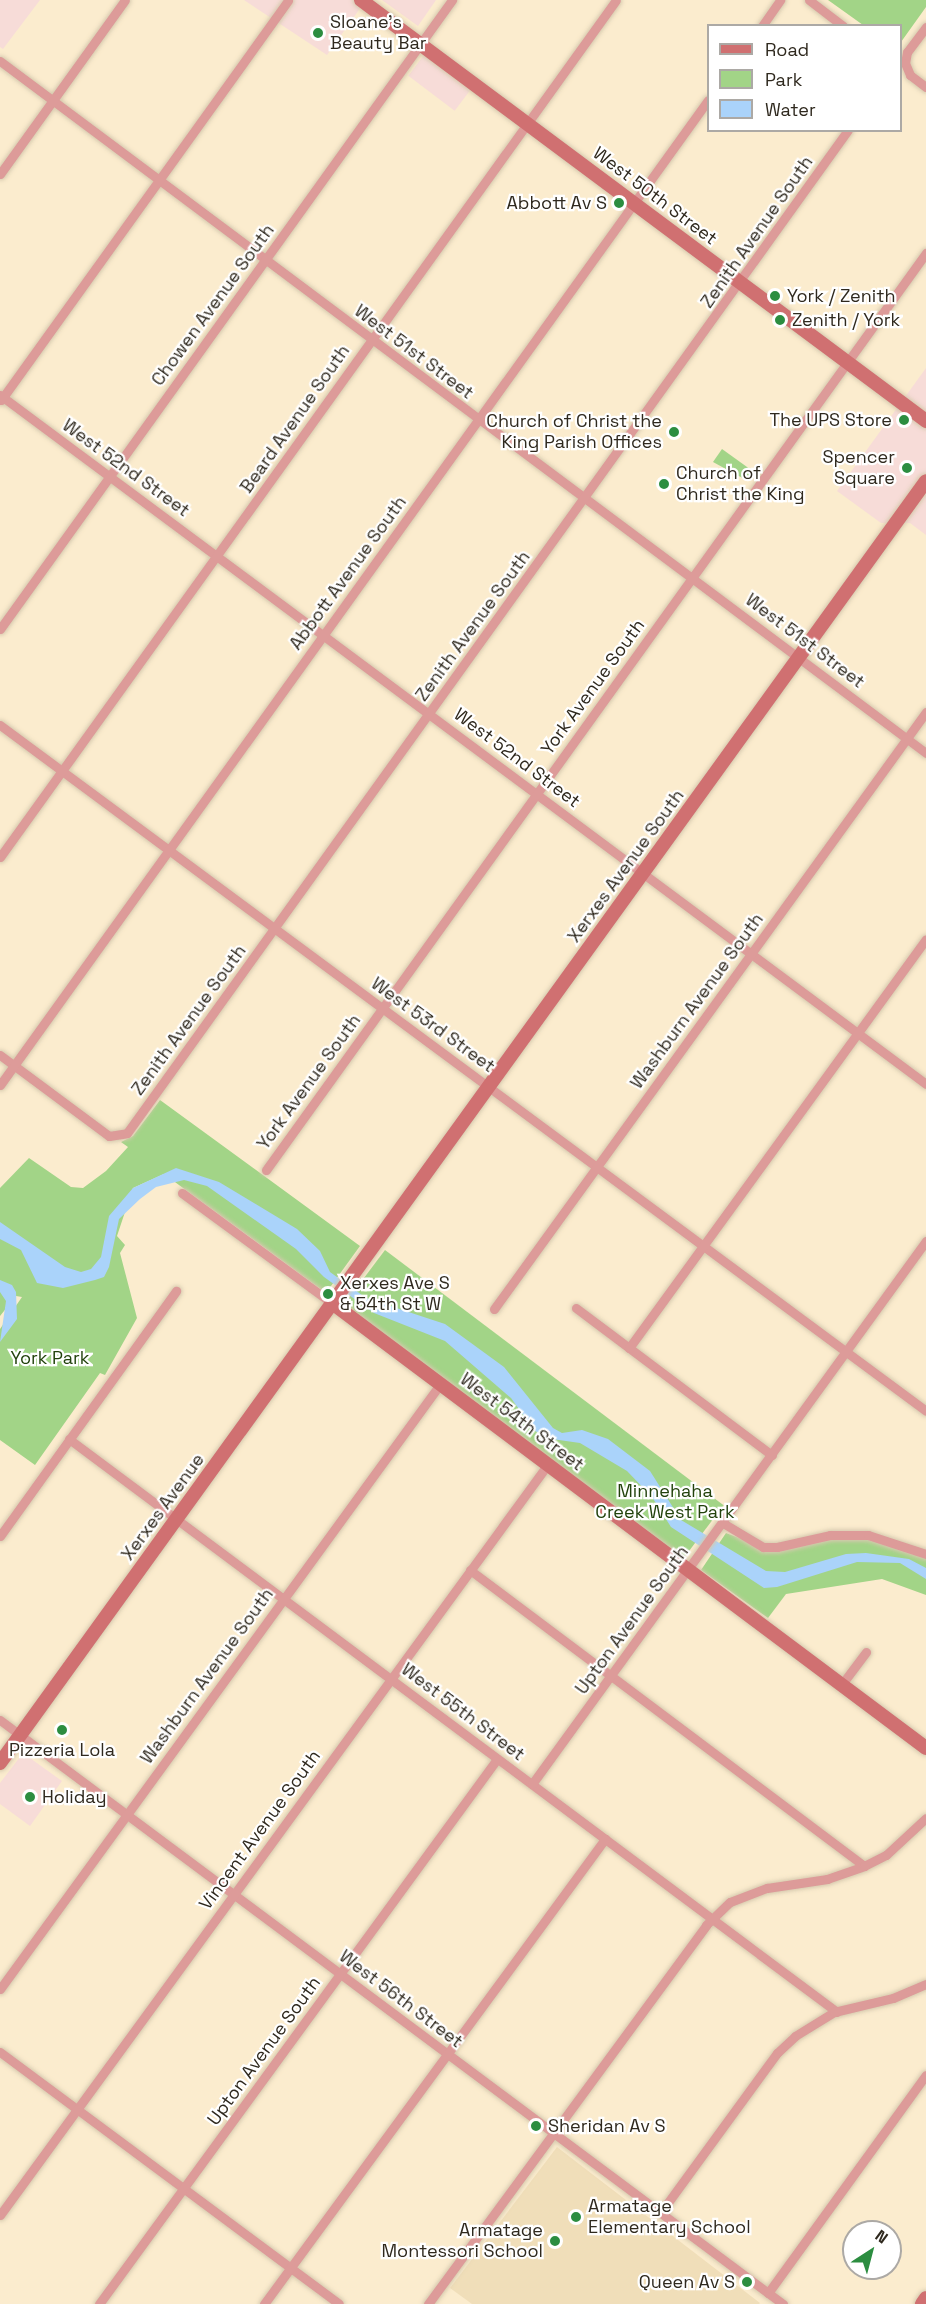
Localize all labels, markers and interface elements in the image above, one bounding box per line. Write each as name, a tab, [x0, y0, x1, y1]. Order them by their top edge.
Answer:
place label: Sloane's Beauty Bar	[330, 12, 427, 54]
legend	[707, 24, 902, 132]
marker: Sloane's Beauty Bar	[311, 26, 325, 40]
text: Road	[765, 38, 809, 61]
text: Park	[765, 68, 802, 91]
text: Water	[765, 98, 816, 121]
street label: West 50th Street	[589, 142, 721, 250]
street label: Zenith Avenue South	[696, 152, 818, 312]
place label: Abbott Av S	[506, 192, 607, 214]
marker: Abbott Av S	[612, 196, 626, 210]
street label: Chowen Avenue South	[147, 220, 279, 390]
place label: York / Zenith	[787, 285, 895, 307]
marker: York / Zenith	[768, 289, 782, 303]
street label: West 51st Street	[350, 300, 478, 404]
place label: Zenith / York	[792, 309, 900, 331]
marker: Zenith / York	[773, 313, 787, 327]
street label: Beard Avenue South	[236, 341, 354, 497]
place label: The UPS Store	[769, 409, 892, 431]
place label: Church of Christ the King Parish Offices	[486, 411, 662, 454]
marker: The UPS Store	[897, 413, 911, 427]
street label: West 52nd Street	[58, 415, 194, 521]
marker: Church of Christ the King Parish Offices	[667, 425, 681, 439]
place label: Spencer Square	[822, 447, 895, 490]
marker: Spencer Square	[900, 461, 914, 475]
place label: Church of Christ the King	[676, 463, 805, 506]
marker: Church of Christ the King	[657, 477, 671, 491]
street label: Abbott Avenue South	[285, 492, 411, 654]
street label: Zenith Avenue South	[411, 547, 535, 705]
street label: West 51st Street	[741, 589, 869, 693]
street label: York Avenue South	[537, 615, 649, 759]
street label: West 52nd Street	[450, 704, 584, 812]
street label: Xerxes Avenue South	[563, 785, 689, 947]
street label: Washburn Avenue South	[626, 909, 768, 1093]
street label: Zenith Avenue South	[127, 941, 251, 1099]
street label: West 53rd Street	[367, 973, 499, 1077]
street label: York Avenue South	[253, 1010, 365, 1154]
place label: Xerxes Ave S & 54th St W	[340, 1273, 450, 1316]
marker: Xerxes Ave S & 54th St W	[321, 1287, 335, 1301]
park label: York Park	[10, 1347, 90, 1369]
street label: West 54th Street	[456, 1368, 588, 1476]
street label: Xerxes Avenue	[117, 1449, 209, 1565]
park label: Minnehaha Creek West Park	[595, 1481, 735, 1524]
street label: Upton Avenue South	[571, 1541, 693, 1699]
street label: Washburn Avenue South	[136, 1584, 278, 1768]
street label: West 55th Street	[397, 1659, 529, 1765]
marker: Pizzeria Lola	[55, 1723, 69, 1737]
place label: Pizzeria Lola	[9, 1739, 115, 1761]
street label: Vincent Avenue South	[195, 1746, 325, 1914]
place label: Holiday	[42, 1786, 106, 1808]
marker: Holiday	[23, 1790, 37, 1804]
street label: West 56th Street	[335, 1946, 467, 2052]
street label: Upton Avenue South	[203, 1972, 325, 2130]
place label: Sheridan Av S	[548, 2115, 666, 2137]
marker: Sheridan Av S	[529, 2119, 543, 2133]
place label: Armatage Elementary School	[588, 2196, 751, 2238]
marker: Armatage Elementary School	[569, 2210, 583, 2224]
place label: Armatage Montessori School	[382, 2220, 543, 2262]
north arrow	[842, 2220, 902, 2280]
text: N	[871, 2225, 892, 2248]
marker: Armatage Montessori School	[548, 2234, 562, 2248]
place label: Queen Av S	[639, 2271, 735, 2293]
marker: Queen Av S	[740, 2275, 754, 2289]

